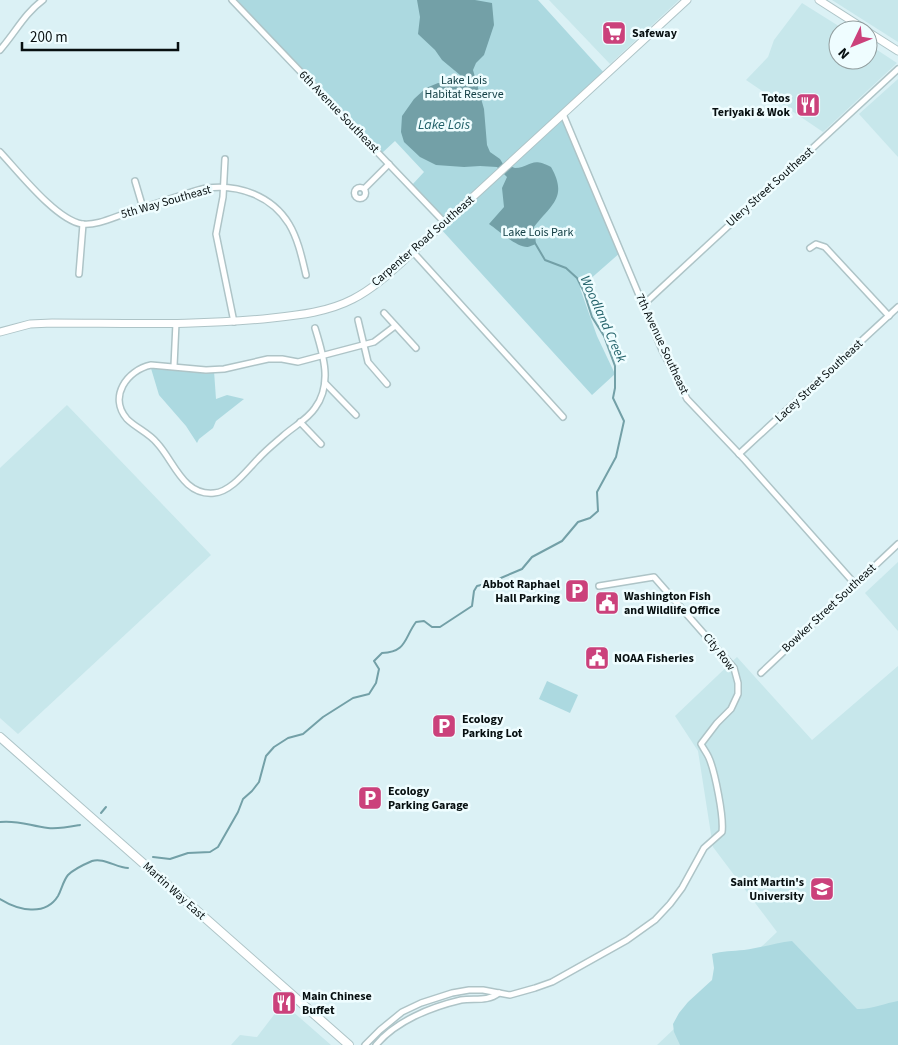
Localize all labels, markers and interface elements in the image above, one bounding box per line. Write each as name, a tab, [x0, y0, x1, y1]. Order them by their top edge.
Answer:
scale bar	[22, 20, 179, 52]
supermarket icon: Safeway	[601, 20, 627, 46]
north arrow	[828, 20, 878, 70]
place label: Safeway	[632, 25, 678, 42]
text: 200 m	[30, 27, 68, 48]
text: N	[834, 43, 855, 63]
street label: 6th Avenue Southeast	[295, 67, 383, 157]
park label: Lake Lois Habitat Reserve	[424, 72, 504, 103]
place label: Totos Teriyaki & Wok	[712, 90, 790, 121]
restaurant icon: Totos Teriyaki & Wok	[795, 92, 821, 118]
water label: Lake Lois	[418, 115, 470, 135]
street label: Ulery Street Southeast	[723, 143, 817, 231]
street label: 5th Way Southeast	[119, 181, 213, 223]
street label: Carpenter Road Southeast	[368, 191, 478, 291]
park label: Lake Lois Park	[503, 224, 574, 241]
water label: Woodland Creek	[575, 272, 631, 366]
street label: 7th Avenue Southeast	[631, 291, 693, 397]
street label: Lacey Street Southeast	[771, 336, 867, 426]
street label: Bowker Street Southeast	[778, 560, 880, 656]
place label: Abbot Raphael Hall Parking	[482, 576, 561, 607]
parking icon: Abbot Raphael Hall Parking	[564, 578, 590, 604]
place label: Washington Fish and Wildlife Office	[624, 588, 720, 619]
public building icon: Washington Fish and Wildlife Office	[594, 590, 620, 616]
street label: City Row	[699, 630, 739, 675]
public building icon: NOAA Fisheries	[584, 645, 610, 671]
place label: NOAA Fisheries	[614, 650, 694, 667]
place label: Ecology Parking Lot	[462, 711, 523, 742]
parking icon: Ecology Parking Lot	[431, 713, 457, 739]
place label: Ecology Parking Garage	[388, 783, 469, 814]
parking icon: Ecology Parking Garage	[357, 785, 383, 811]
street label: Martin Way East	[139, 858, 209, 924]
place label: Saint Martin's University	[730, 874, 805, 905]
school or university icon: Saint Martin's University	[809, 876, 835, 902]
place label: Main Chinese Buffet	[302, 988, 372, 1019]
restaurant icon: Main Chinese Buffet	[271, 990, 297, 1016]

